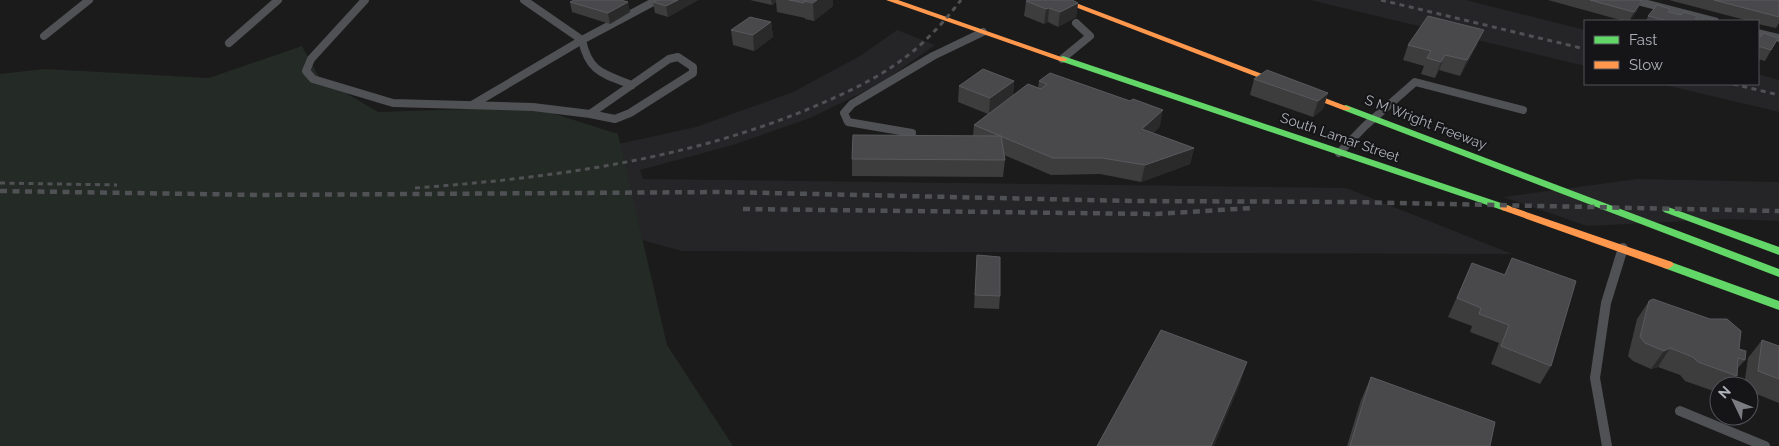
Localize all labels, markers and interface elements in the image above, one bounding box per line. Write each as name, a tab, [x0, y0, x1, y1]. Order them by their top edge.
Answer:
legend	[1584, 20, 1759, 85]
text: Fast	[1629, 31, 1657, 49]
text: Slow	[1629, 56, 1663, 74]
street label: S M Wright Freeway	[1363, 91, 1490, 153]
street label: South Lamar Street	[1278, 109, 1402, 165]
north arrow	[1709, 376, 1759, 426]
text: N	[1715, 383, 1734, 401]

